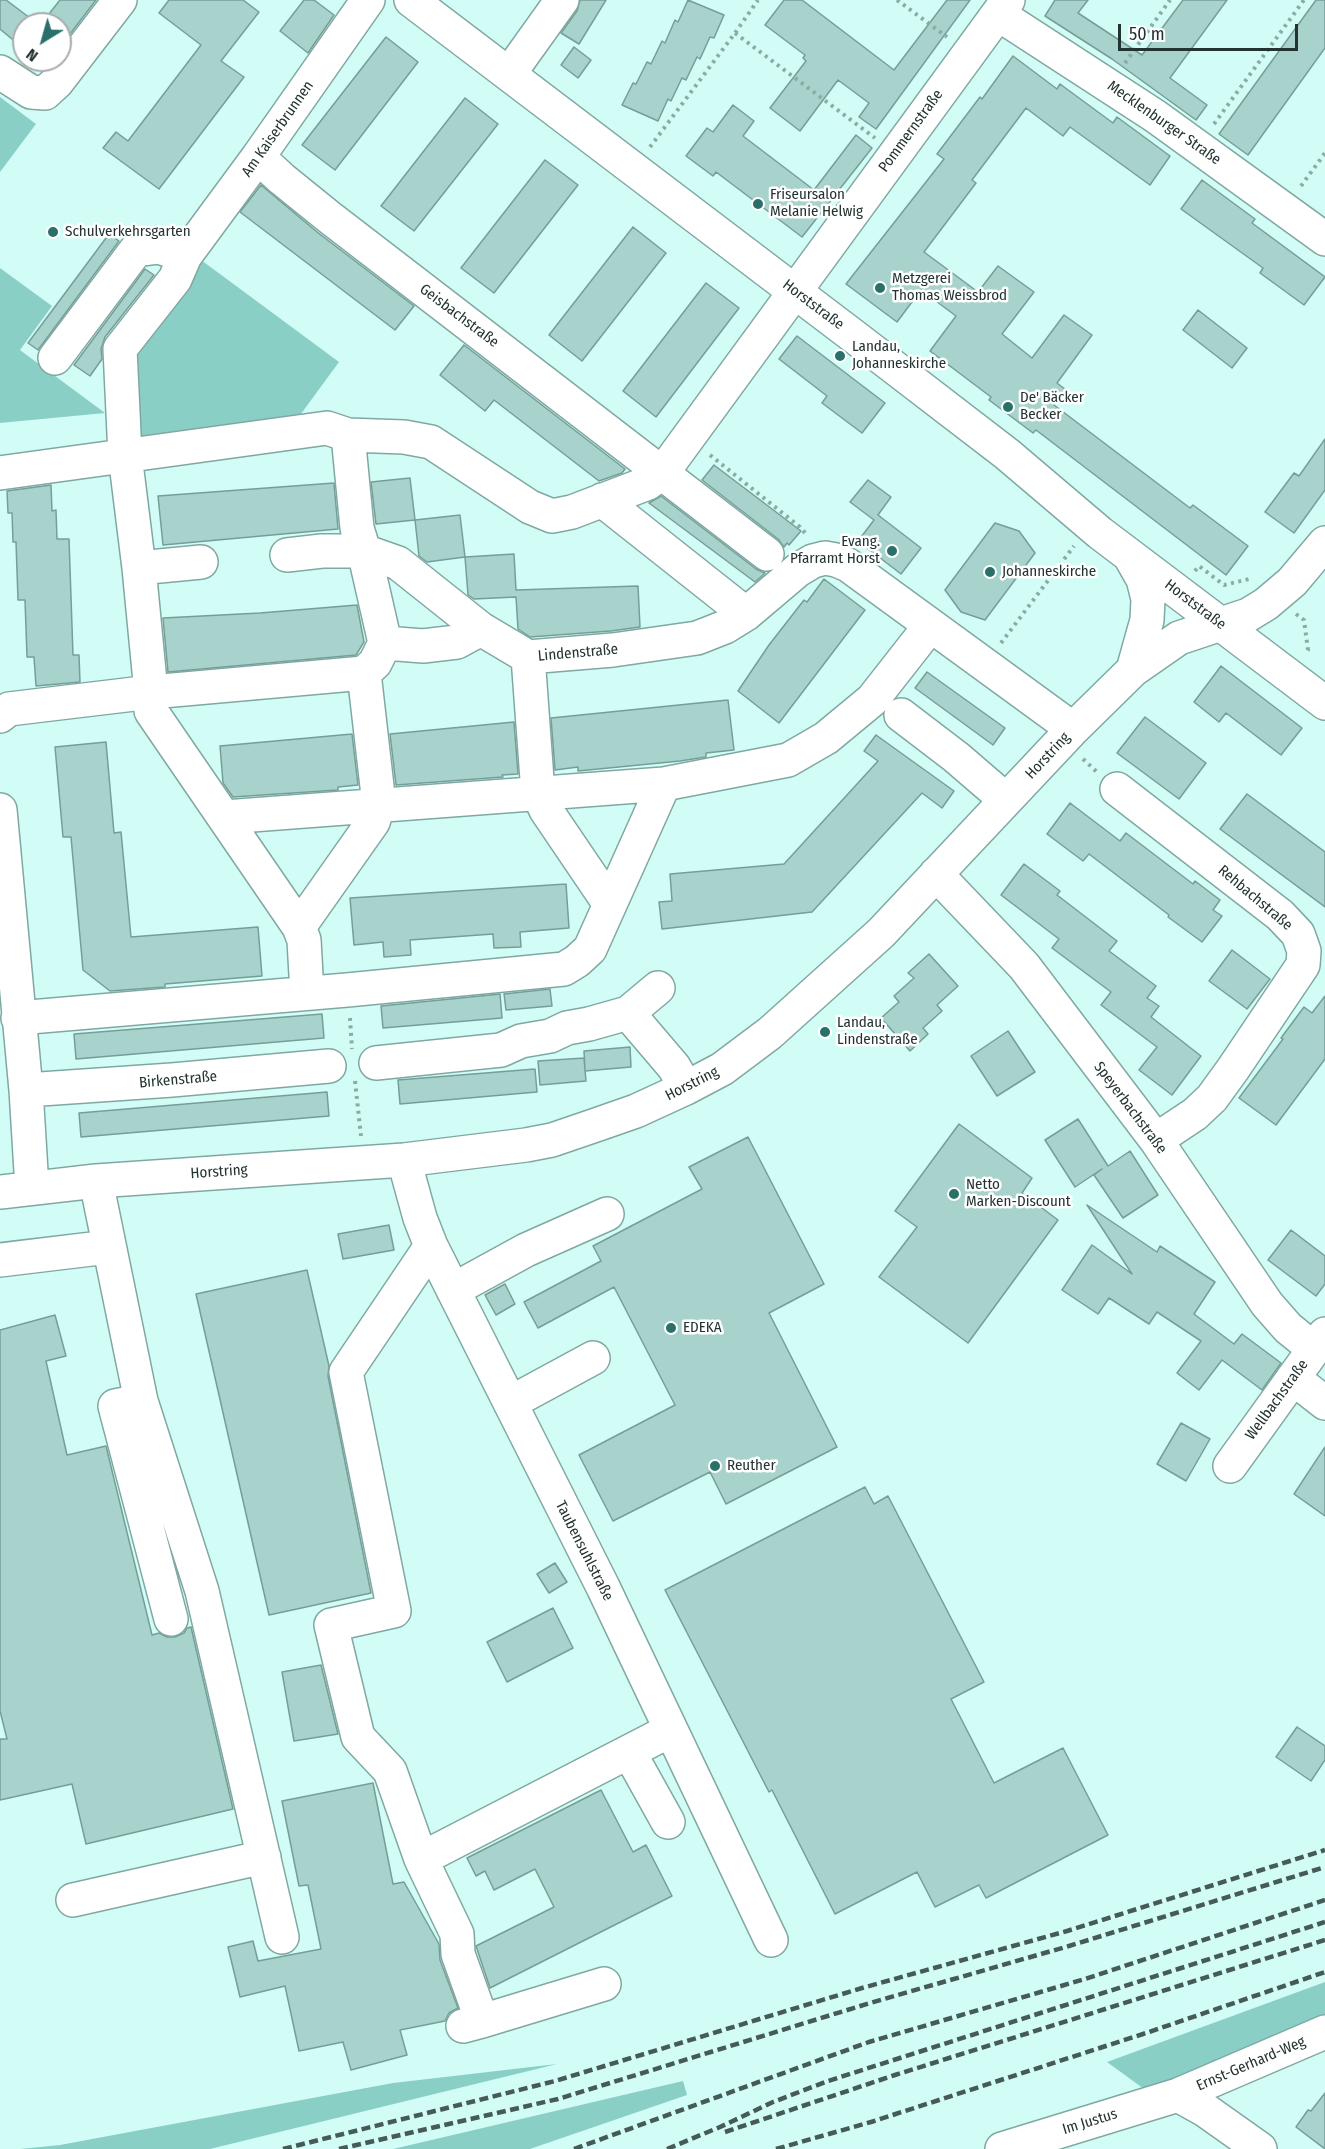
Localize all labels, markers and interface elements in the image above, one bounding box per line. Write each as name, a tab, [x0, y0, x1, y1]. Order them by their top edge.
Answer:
north arrow	[12, 12, 72, 72]
scale bar	[1121, 12, 1301, 50]
text: 50 m	[1129, 23, 1165, 45]
text: N	[23, 45, 42, 66]
street label: Am Kaiserbrunnen	[238, 77, 318, 181]
street label: Mecklenburger Straße	[1104, 77, 1224, 169]
street label: Pommernstraße	[875, 86, 947, 176]
place label: Friseursalon Melanie Helwig	[770, 186, 863, 221]
marker: Friseursalon Melanie Helwig	[751, 197, 765, 211]
place label: Schulverkehrsgarten	[65, 223, 191, 241]
marker: Schulverkehrsgarten	[46, 225, 60, 239]
place label: Metzgerei Thomas Weissbrod	[892, 270, 1007, 305]
street label: Horststraße	[779, 276, 847, 334]
street label: Geisbachstraße	[416, 280, 502, 352]
marker: Metzgerei Thomas Weissbrod	[873, 281, 887, 295]
place label: Landau, Johanneskirche	[852, 338, 946, 373]
marker: Landau, Johanneskirche	[833, 349, 847, 363]
place label: De' Bäcker Becker	[1020, 389, 1084, 424]
marker: De' Bäcker Becker	[1001, 400, 1015, 414]
place label: Evang. Pfarramt Horst	[790, 533, 880, 568]
marker: Evang. Pfarramt Horst	[885, 544, 899, 558]
place label: Johanneskirche	[1002, 563, 1096, 581]
marker: Johanneskirche	[983, 565, 997, 579]
street label: Horststraße	[1161, 576, 1229, 634]
street label: Lindenstraße	[537, 641, 619, 665]
street label: Horstring	[1022, 729, 1074, 783]
street label: Rehbachstraße	[1214, 862, 1296, 934]
place label: Landau, Lindenstraße	[837, 1014, 918, 1049]
marker: Landau, Lindenstraße	[818, 1025, 832, 1039]
street label: Speyerbachstraße	[1090, 1058, 1170, 1158]
street label: Horstring	[662, 1063, 722, 1105]
street label: Birkenstraße	[138, 1068, 218, 1092]
street label: Horstring	[190, 1161, 248, 1183]
place label: Netto Marken-Discount	[966, 1176, 1071, 1211]
marker: Netto Marken-Discount	[947, 1187, 961, 1201]
place label: EDEKA	[683, 1319, 722, 1337]
marker: EDEKA	[664, 1321, 678, 1335]
street label: Wellbachstraße	[1242, 1356, 1312, 1444]
place label: Reuther	[727, 1457, 776, 1475]
marker: Reuther	[708, 1459, 722, 1473]
street label: Taubensuhlstraße	[551, 1498, 617, 1604]
street label: Ernst-Gerhard-Weg	[1194, 2033, 1308, 2095]
street label: Im Justus	[1060, 2105, 1120, 2139]

